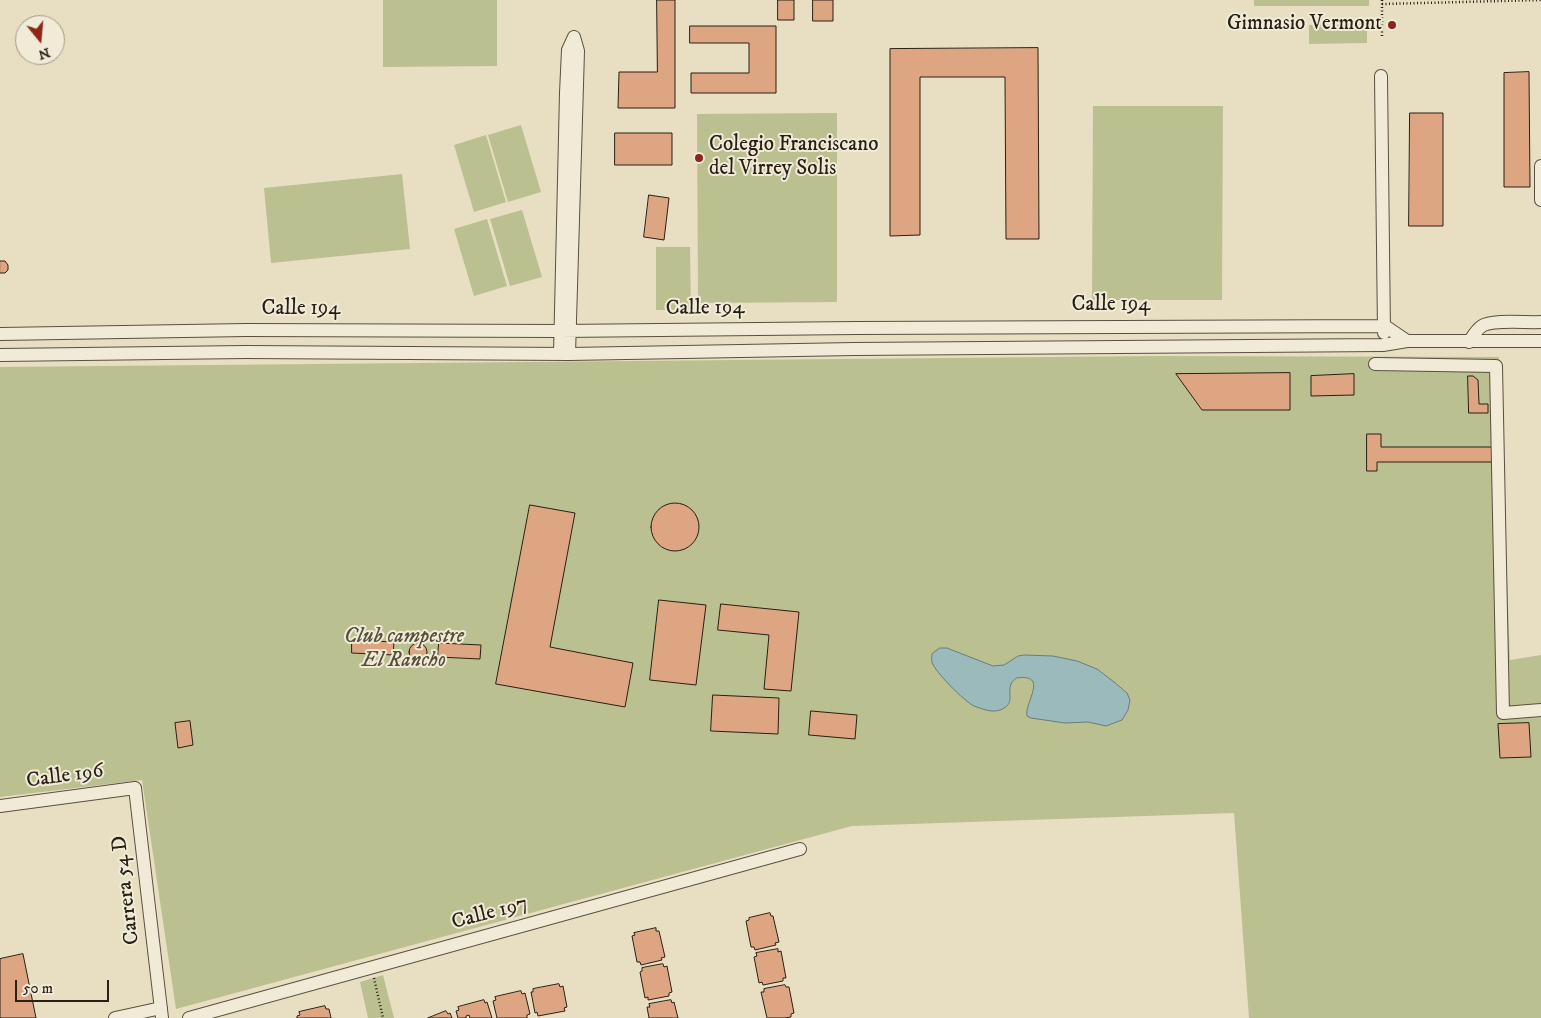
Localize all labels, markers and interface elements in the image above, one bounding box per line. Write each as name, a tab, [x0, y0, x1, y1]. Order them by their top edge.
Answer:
place label: Gimnasio Vermont	[1227, 12, 1382, 38]
north arrow	[15, 15, 65, 65]
marker: Gimnasio Vermont	[1386, 19, 1398, 31]
text: N	[36, 43, 52, 64]
place label: Colegio Franciscano del Virrey Solis	[709, 133, 878, 183]
marker: Colegio Franciscano del Virrey Solis	[693, 152, 705, 164]
street label: Calle 194	[1072, 293, 1150, 319]
street label: Calle 194	[665, 296, 745, 322]
street label: Calle 194	[262, 297, 340, 323]
park label: Club campestre El Rancho	[344, 625, 464, 675]
street label: Calle 196	[25, 759, 105, 795]
street label: Carrera 54 D	[108, 834, 146, 946]
street label: Calle 197	[449, 892, 531, 936]
scale bar	[18, 970, 111, 1002]
text: 50 m	[23, 979, 53, 998]

